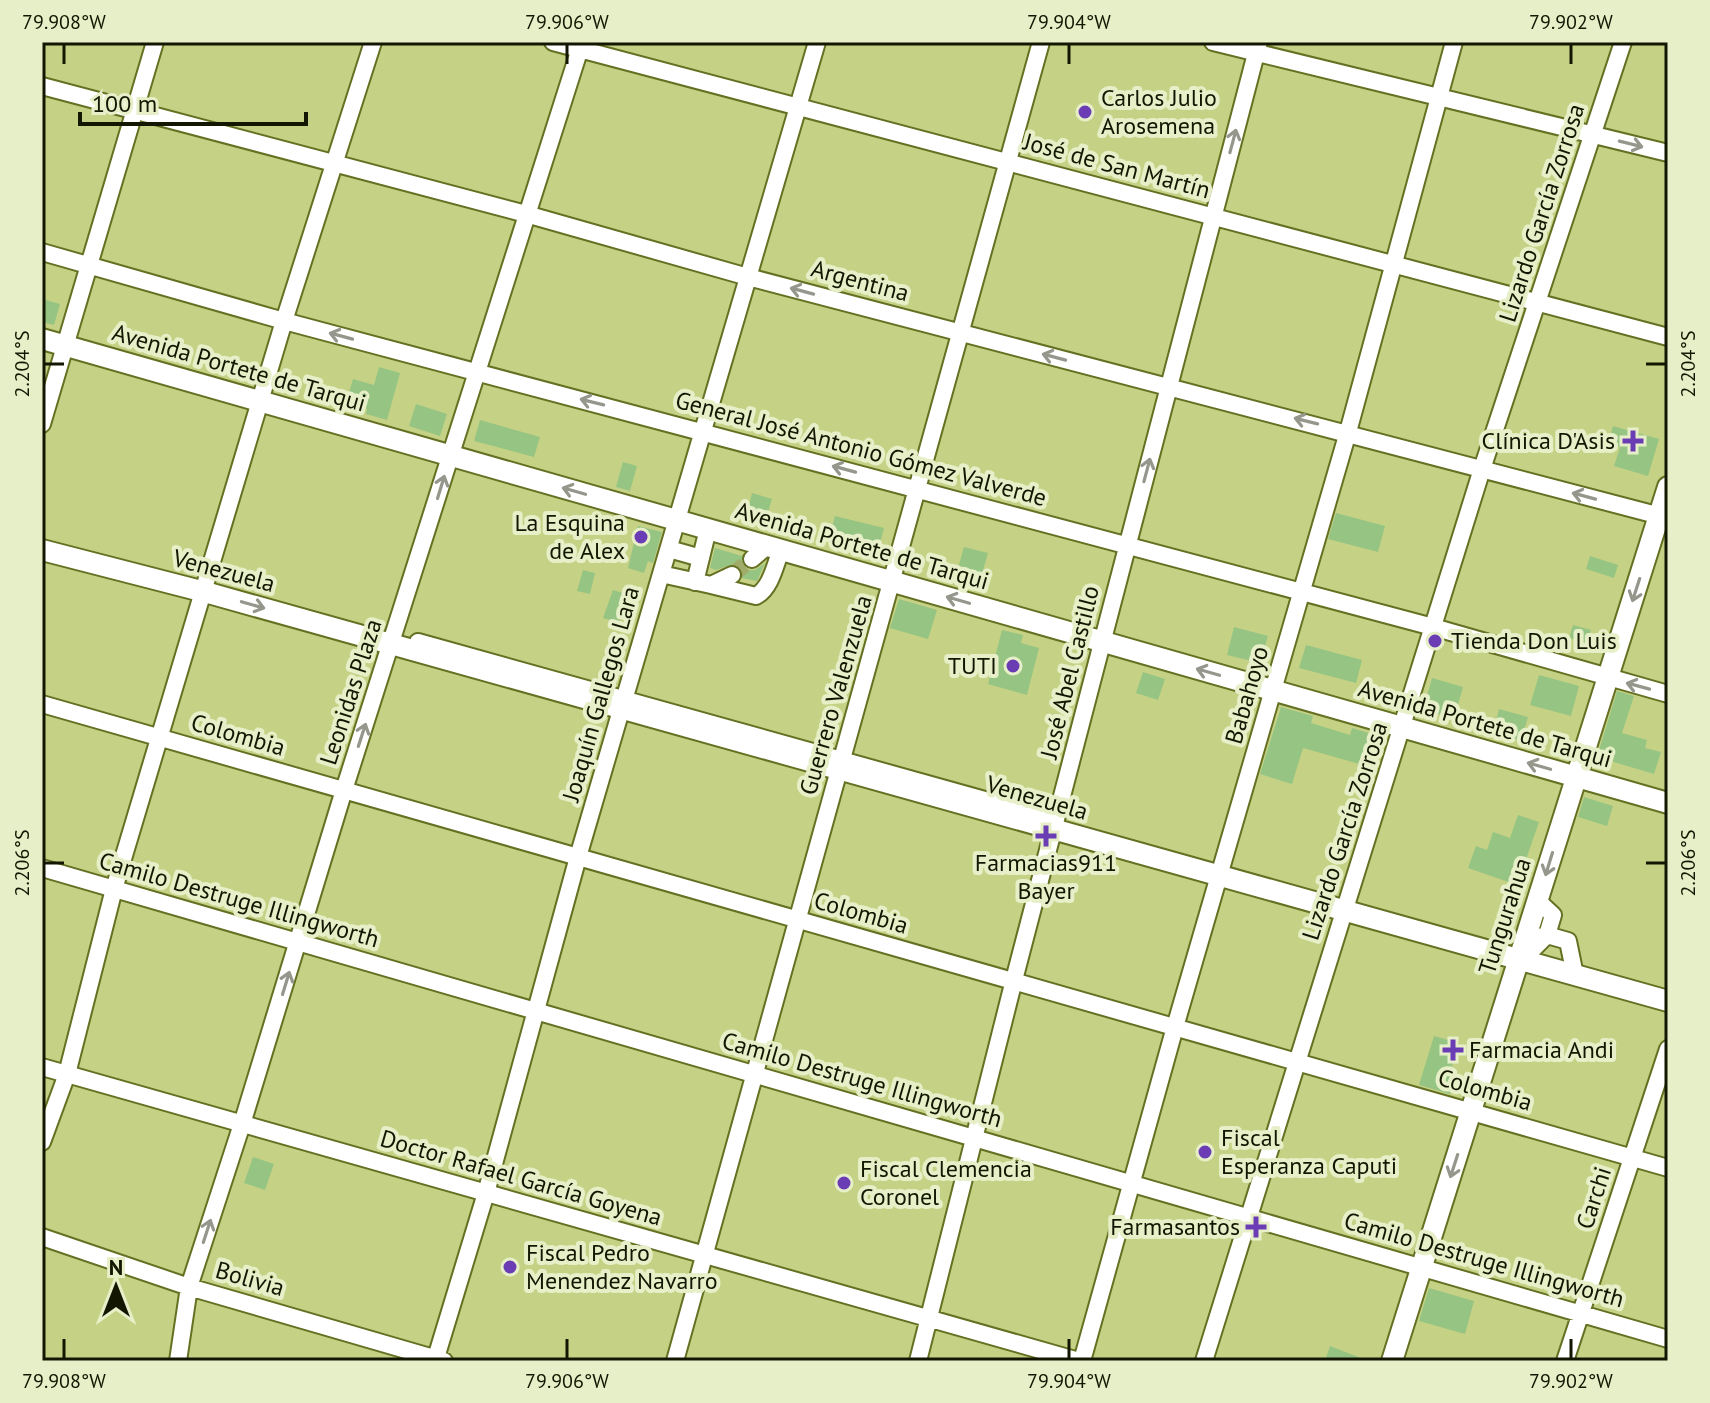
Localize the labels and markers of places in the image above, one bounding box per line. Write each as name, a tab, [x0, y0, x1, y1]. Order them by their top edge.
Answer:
place label: Carlos Julio Arosemena	[1101, 82, 1217, 141]
marker: Carlos Julio Arosemena	[1076, 103, 1094, 121]
place label: Clínica D'Asis	[1481, 425, 1615, 456]
marker: Clínica D'Asis	[1622, 430, 1644, 452]
place label: La Esquina de Alex	[515, 507, 625, 566]
marker: La Esquina de Alex	[632, 528, 650, 546]
place label: Tienda Don Luis	[1451, 625, 1617, 656]
marker: Tienda Don Luis	[1426, 632, 1444, 650]
place label: TUTI	[948, 650, 997, 681]
marker: TUTI	[1004, 657, 1022, 675]
marker: Farmacias911 Bayer	[1037, 827, 1055, 845]
place label: Farmacias911 Bayer	[975, 847, 1117, 906]
place label: Farmacia Andi	[1469, 1034, 1614, 1065]
marker: Farmacia Andi	[1444, 1041, 1462, 1059]
place label: Fiscal Esperanza Caputi	[1221, 1122, 1397, 1181]
marker: Fiscal Esperanza Caputi	[1196, 1143, 1214, 1161]
place label: Fiscal Clemencia Coronel	[860, 1153, 1032, 1212]
marker: Fiscal Clemencia Coronel	[835, 1174, 853, 1192]
place label: Farmasantos	[1110, 1211, 1240, 1242]
marker: Farmasantos	[1247, 1218, 1265, 1236]
place label: Fiscal Pedro Menendez Navarro	[526, 1237, 718, 1296]
marker: Fiscal Pedro Menendez Navarro	[501, 1258, 519, 1276]

